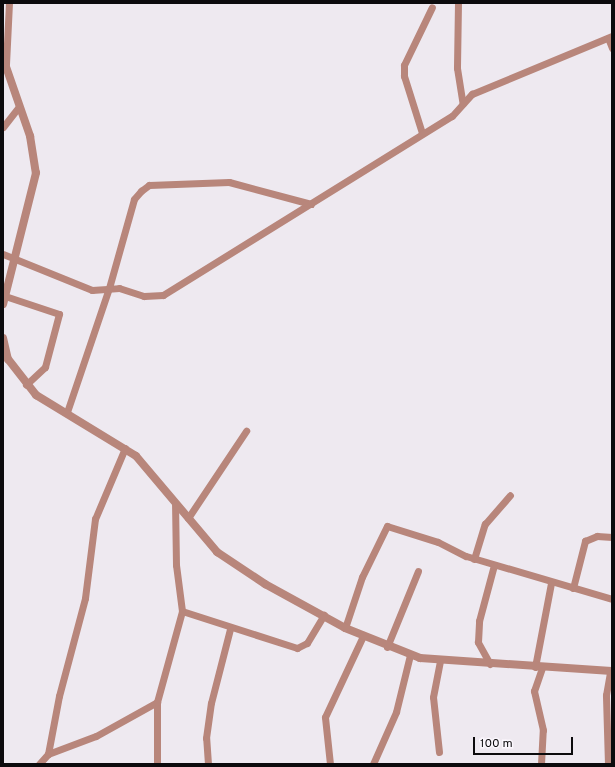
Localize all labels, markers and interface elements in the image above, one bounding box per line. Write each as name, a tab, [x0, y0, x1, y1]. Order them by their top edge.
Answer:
scale bar	[475, 729, 575, 755]
text: 100 m	[480, 736, 513, 752]

